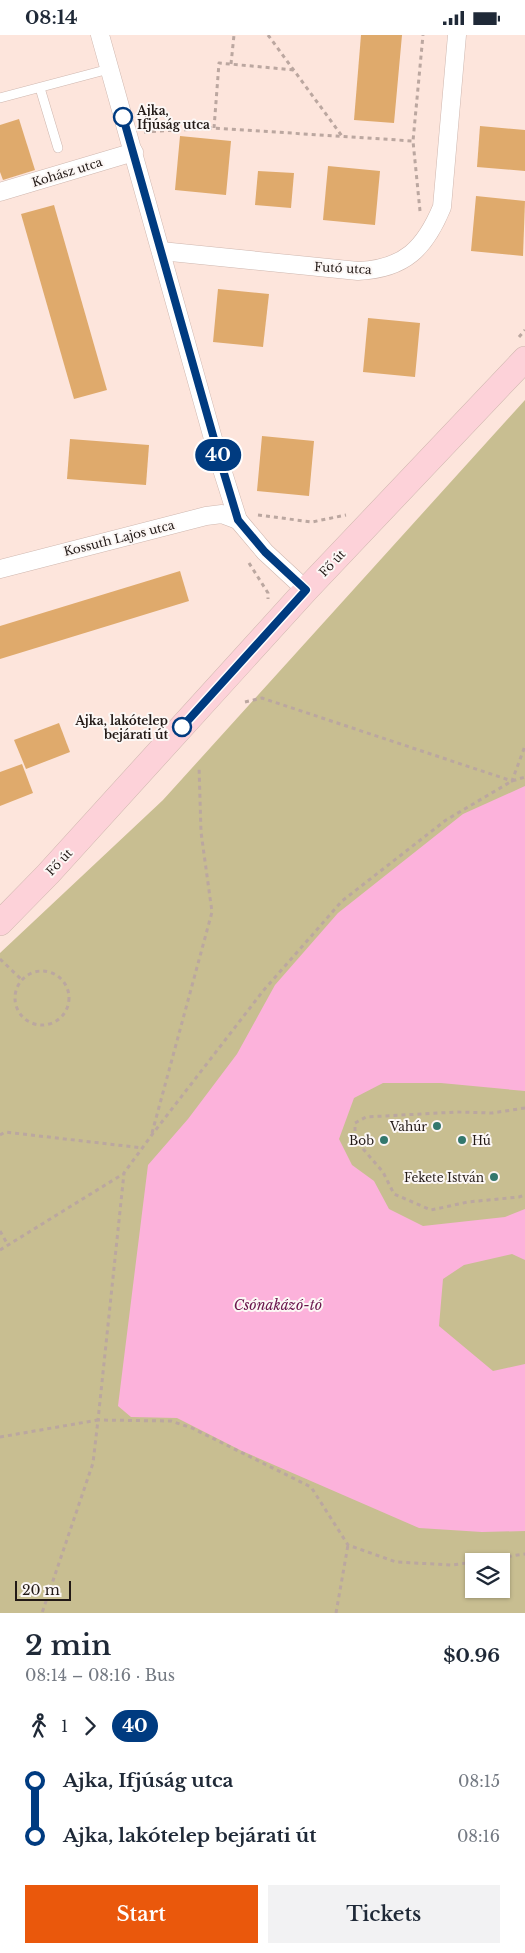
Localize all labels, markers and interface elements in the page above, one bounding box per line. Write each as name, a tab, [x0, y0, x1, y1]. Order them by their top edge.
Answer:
text: 08:14	[25, 6, 78, 29]
place label: Ajka, Ifjúság utca	[136, 103, 210, 132]
marker: Ajka, Ifjúság utca	[113, 107, 133, 127]
street label: Kohász utca	[30, 154, 104, 190]
street label: Futó utca	[314, 259, 372, 277]
line badge: 40	[196, 439, 240, 471]
text: 40	[205, 444, 231, 466]
street label: Kossuth Lajos utca	[62, 517, 176, 559]
street label: Fő út	[316, 546, 349, 580]
place label: Ajka, lakótelep bejárati út	[74, 713, 168, 742]
marker: Ajka, lakótelep bejárati út	[172, 717, 192, 737]
street label: Fő út	[43, 845, 76, 879]
place label: Vahúr	[389, 1119, 427, 1134]
marker: Vahúr	[431, 1120, 443, 1132]
place label: Bob	[349, 1133, 374, 1148]
place label: Hú	[472, 1133, 491, 1148]
marker: Bob	[378, 1134, 390, 1146]
marker: Hú	[456, 1134, 468, 1146]
place label: Fekete István	[404, 1170, 484, 1185]
marker: Fekete István	[488, 1171, 500, 1183]
water label: Csónakázó-tó	[234, 1296, 323, 1314]
map controls	[465, 1553, 510, 1598]
button: layers	[465, 1553, 510, 1598]
scale bar	[15, 1578, 71, 1601]
text: 20 m	[22, 1581, 60, 1599]
text: 2 min	[25, 1628, 111, 1663]
text: $0.96	[443, 1644, 500, 1667]
text: 08:14 – 08:16 · Bus	[25, 1665, 175, 1685]
icon: walk	[25, 1712, 53, 1740]
icon: forward	[76, 1712, 104, 1740]
text: 40	[122, 1715, 148, 1737]
text: 1	[61, 1716, 68, 1736]
text: Ajka, Ifjúság utca	[63, 1769, 234, 1792]
text: 08:15	[458, 1771, 500, 1791]
text: Ajka, lakótelep bejárati út	[63, 1824, 316, 1847]
text: 08:16	[457, 1826, 500, 1846]
button: Start	[25, 1885, 258, 1943]
button: Tickets	[268, 1885, 500, 1943]

